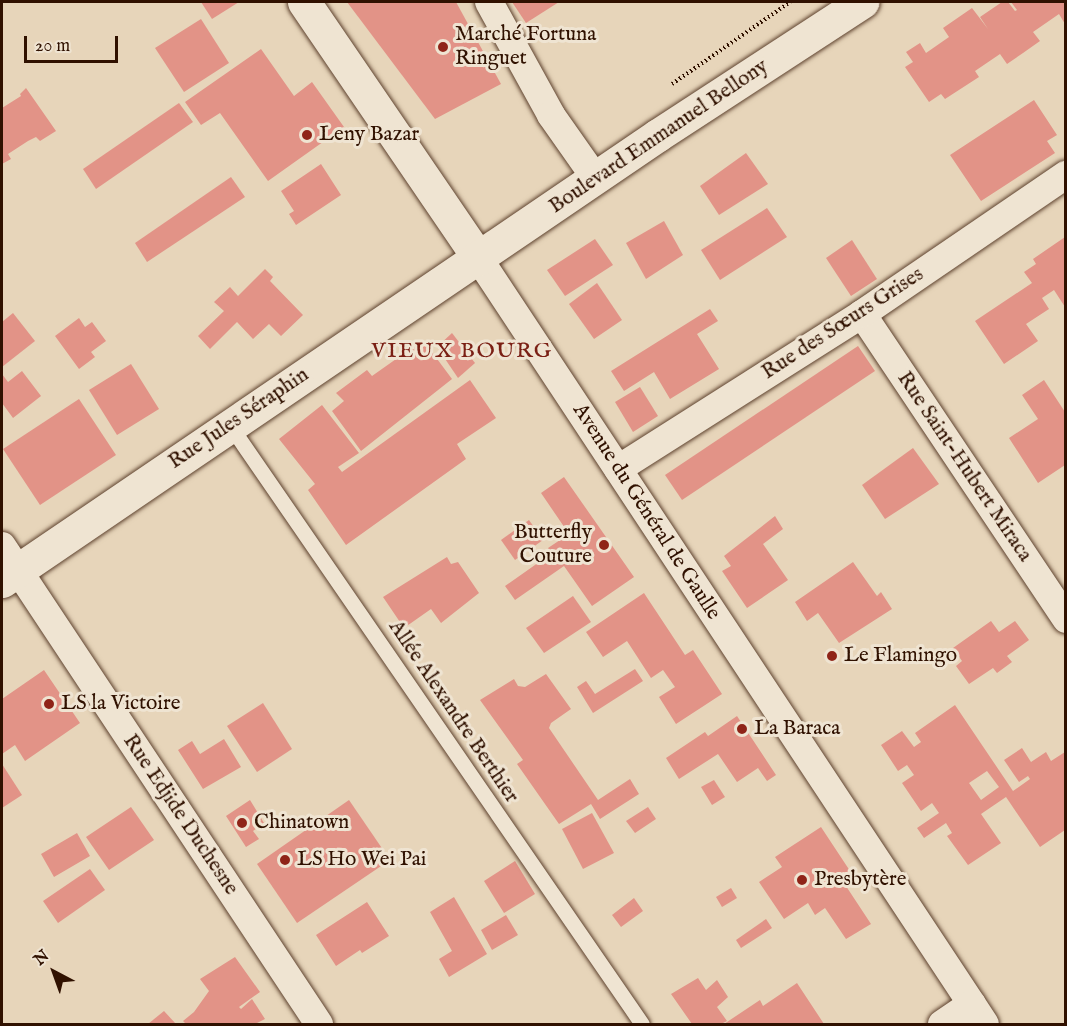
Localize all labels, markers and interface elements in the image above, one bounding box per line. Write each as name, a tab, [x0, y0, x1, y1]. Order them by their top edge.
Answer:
place label: Marché Fortuna Ringuet	[455, 22, 596, 72]
scale bar	[27, 24, 122, 62]
text: 20 m	[35, 35, 70, 58]
marker: Marché Fortuna Ringuet	[436, 40, 450, 54]
street label: Boulevard Emmanuel Bellony	[545, 54, 773, 220]
place label: Leny Bazar	[319, 122, 419, 148]
marker: Leny Bazar	[300, 128, 314, 142]
street label: Rue des Sœurs Grises	[758, 262, 928, 386]
district label: VIEUX BOURG	[371, 339, 553, 365]
street label: Rue Jules Séraphin	[164, 363, 314, 475]
street label: Rue Saint-Hubert Miraca	[891, 367, 1037, 567]
street label: Avenue du Général de Gaulle	[567, 399, 725, 625]
place label: Butterfly Couture	[514, 520, 592, 570]
marker: Butterfly Couture	[597, 538, 611, 552]
street label: Allée Alexandre Berthier	[382, 616, 524, 808]
place label: Le Flamingo	[844, 643, 957, 669]
marker: Le Flamingo	[825, 649, 839, 663]
place label: LS la Victoire	[61, 691, 180, 717]
marker: LS la Victoire	[42, 697, 56, 711]
place label: La Baraca	[754, 716, 840, 742]
marker: La Baraca	[735, 722, 749, 736]
street label: Rue Edjide Duchesne	[117, 730, 243, 900]
place label: Chinatown	[254, 810, 349, 836]
marker: Chinatown	[235, 816, 249, 830]
place label: LS Ho Wei Pai	[297, 847, 426, 873]
marker: LS Ho Wei Pai	[278, 853, 292, 867]
place label: Presbytère	[814, 867, 906, 893]
marker: Presbytère	[795, 873, 809, 887]
north arrow	[24, 942, 84, 1002]
text: N	[30, 946, 54, 971]

